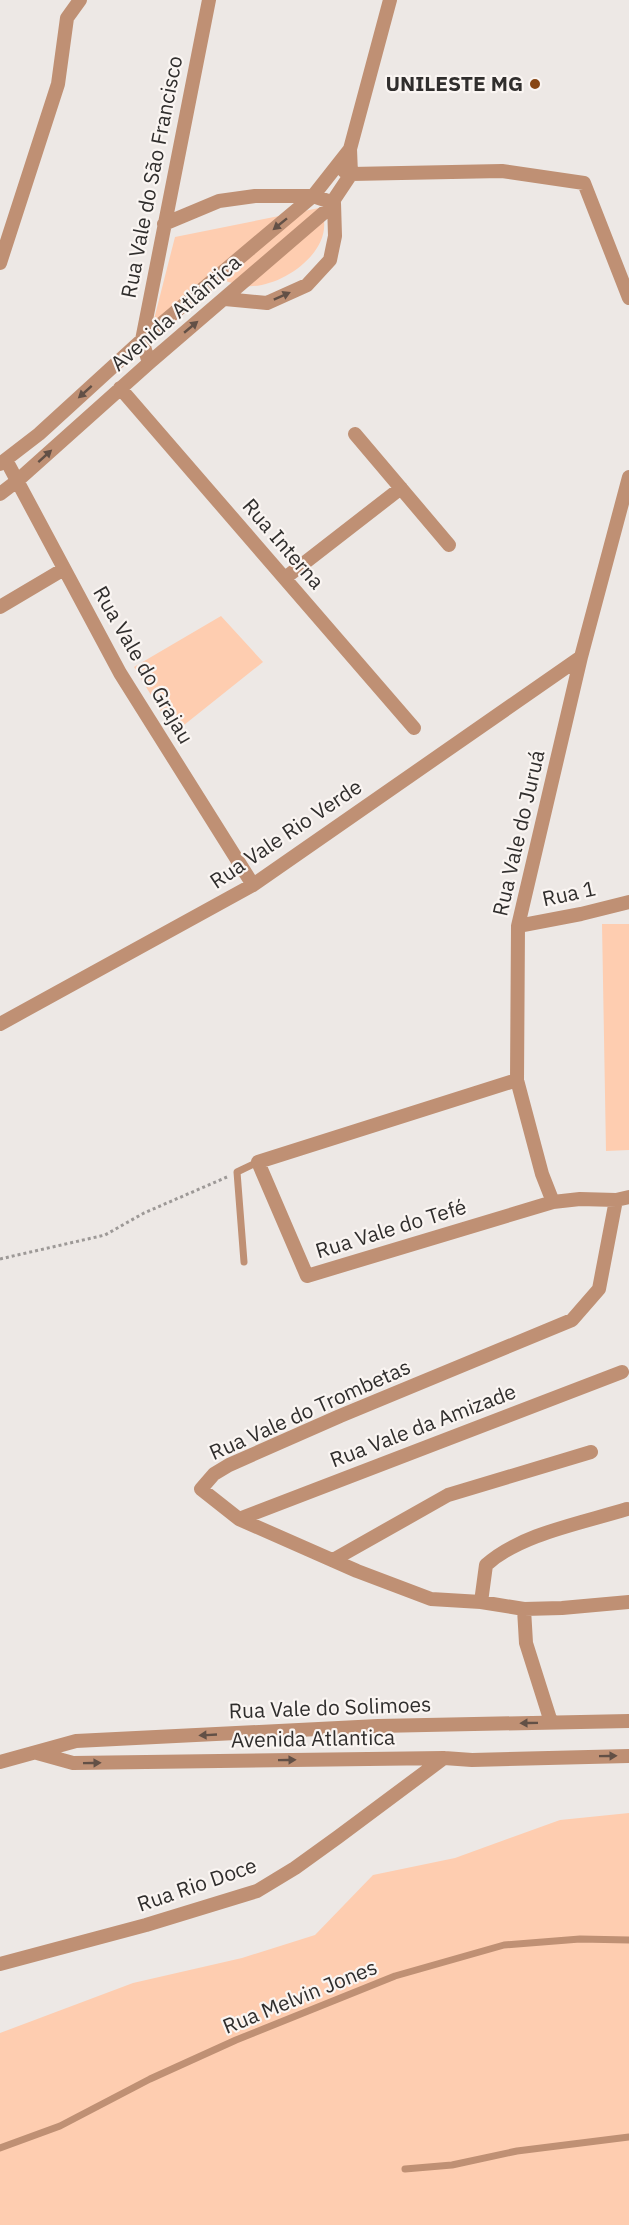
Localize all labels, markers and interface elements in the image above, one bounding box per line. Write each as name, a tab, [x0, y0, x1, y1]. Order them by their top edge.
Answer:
street label: Rua Vale do São Francisco	[114, 53, 188, 300]
place label: UNILESTE MG	[385, 69, 523, 97]
marker: UNILESTE MG	[528, 77, 542, 91]
one-way arrow	[272, 217, 288, 230]
street label: Avenida Atlântica	[104, 248, 247, 377]
one-way arrow	[274, 292, 291, 301]
one-way arrow	[183, 321, 198, 334]
one-way arrow	[77, 385, 92, 399]
one-way arrow	[37, 450, 52, 463]
street label: Rua Interna	[237, 492, 331, 595]
street label: Rua Vale do Grajau	[87, 580, 200, 749]
street label: Rua Vale do Juruá	[485, 747, 551, 919]
street label: Rua Vale Rio Verde	[204, 772, 367, 894]
street label: Rua 1	[539, 874, 598, 912]
street label: Rua Vale do Tefé	[312, 1192, 470, 1264]
street label: Rua Vale do Trombetas	[205, 1352, 415, 1466]
street label: Rua Vale da Amizade	[326, 1377, 520, 1473]
street label: Rua Vale do Solimoes	[228, 1689, 432, 1725]
one-way arrow	[519, 1718, 538, 1727]
street label: Avenida Atlantica	[231, 1723, 395, 1753]
one-way arrow	[198, 1730, 217, 1739]
one-way arrow	[599, 1752, 618, 1761]
one-way arrow	[278, 1755, 297, 1765]
one-way arrow	[83, 1758, 102, 1767]
street label: Rua Rio Doce	[133, 1851, 260, 1918]
street label: Rua Melvin Jones	[218, 1952, 381, 2040]

